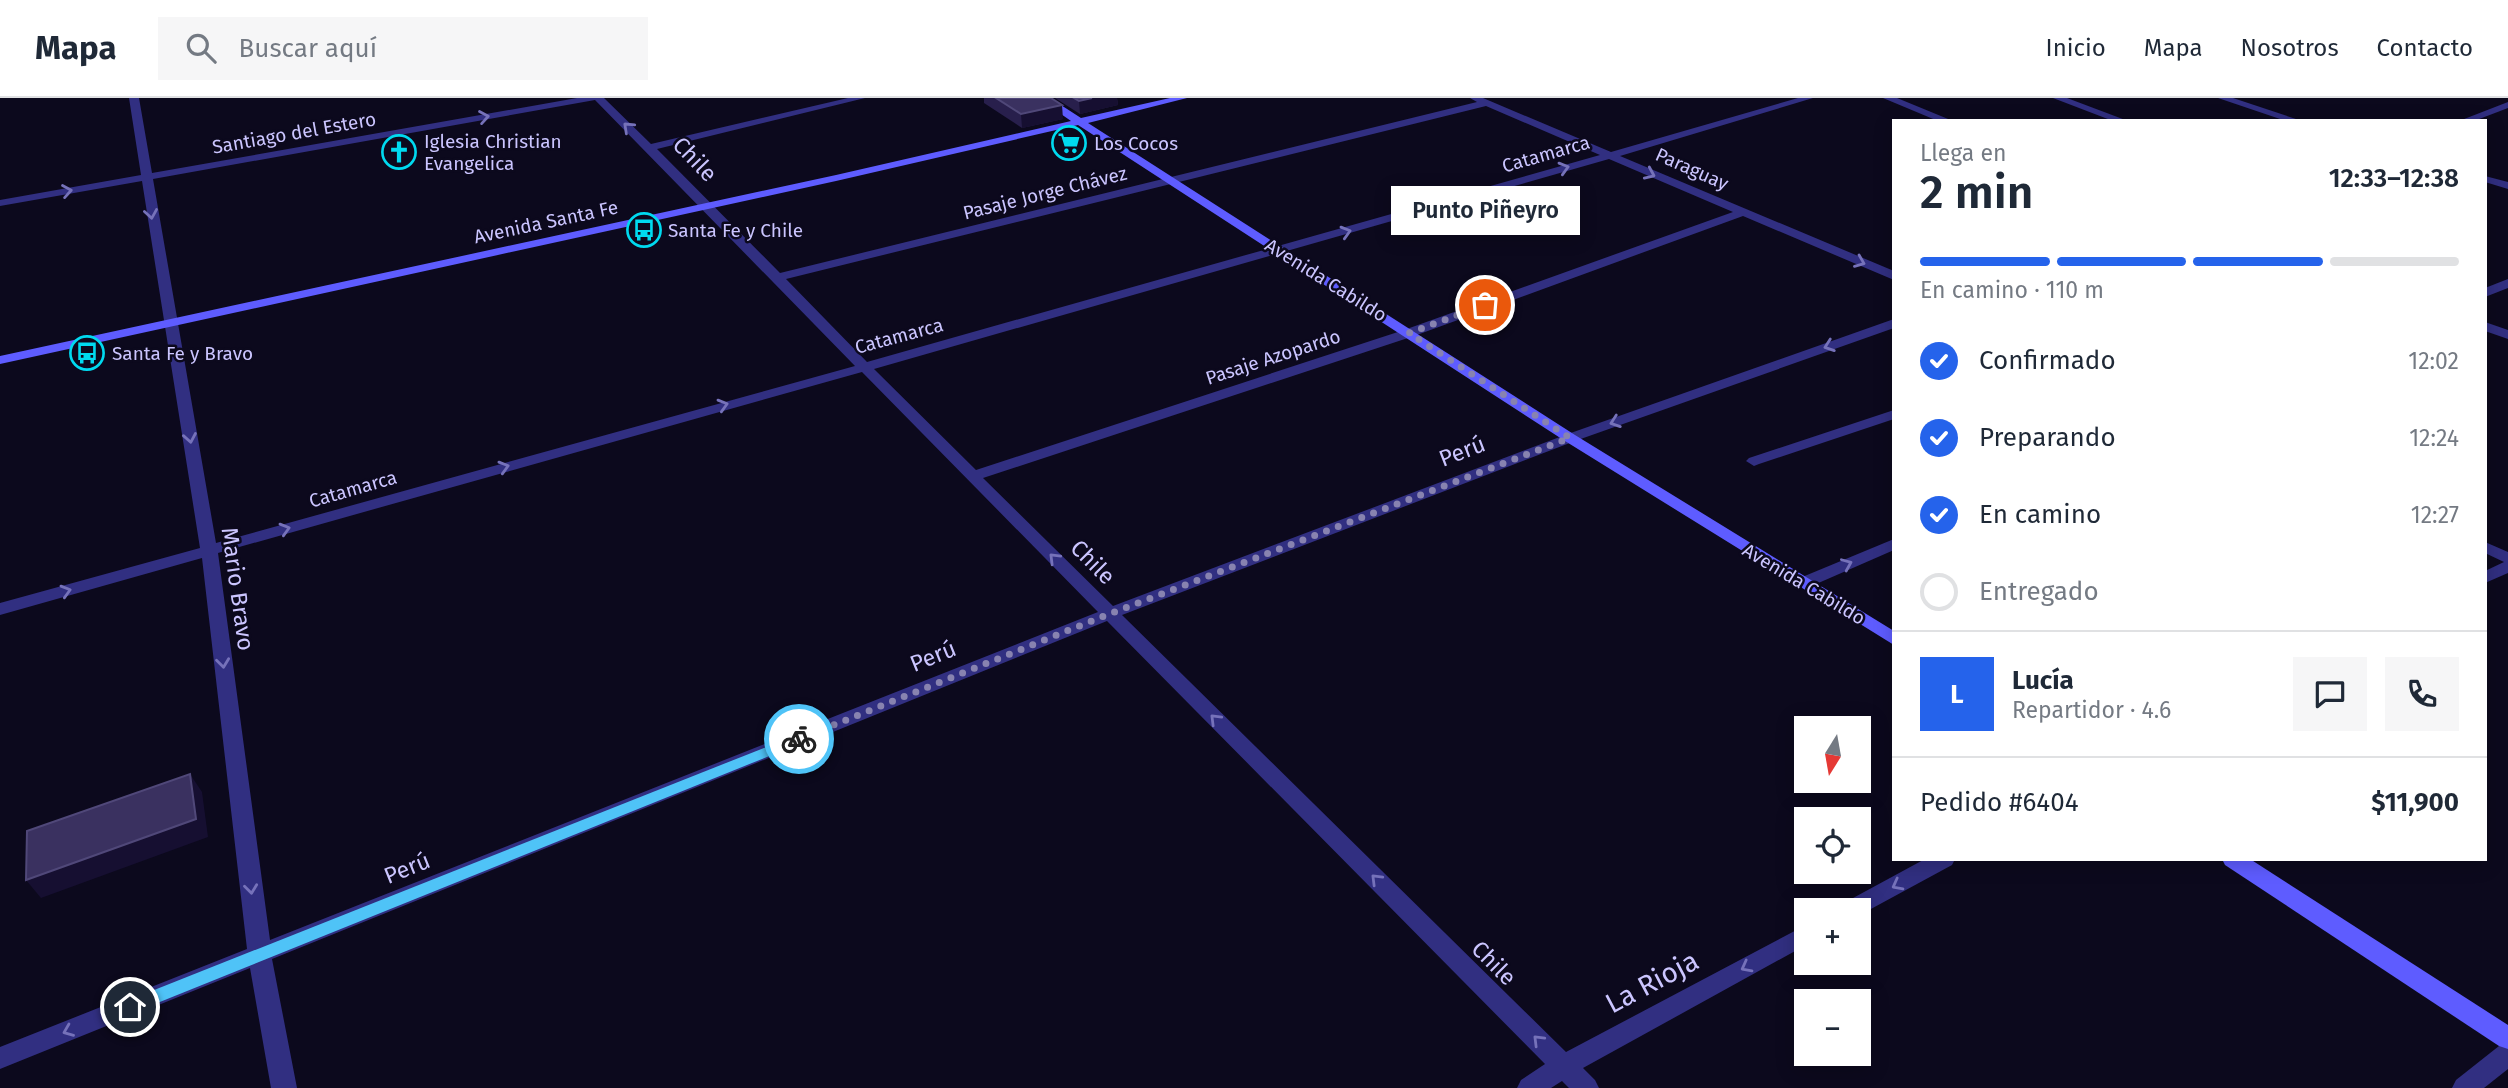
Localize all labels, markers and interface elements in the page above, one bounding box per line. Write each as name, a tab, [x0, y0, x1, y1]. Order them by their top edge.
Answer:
search box	[158, 17, 648, 80]
text: Mapa	[35, 28, 116, 68]
icon: search	[182, 29, 220, 67]
text: Buscar aquí	[238, 33, 377, 64]
text: Inicio	[2046, 34, 2106, 62]
text: Mapa	[2144, 34, 2203, 62]
text: Nosotros	[2241, 34, 2339, 62]
text: Contacto	[2377, 34, 2473, 62]
street label: Santiago del Estero	[210, 107, 378, 159]
one-way arrow	[478, 110, 490, 125]
one-way arrow	[624, 122, 637, 135]
supermarket icon: Los Cocos	[1050, 124, 1088, 162]
place label: Iglesia Christian Evangelica	[424, 130, 562, 175]
street label: Catamarca	[1499, 130, 1593, 178]
street label: Chile	[667, 131, 723, 187]
place label: Los Cocos	[1094, 132, 1178, 155]
church icon: Iglesia Christian Evangelica	[380, 133, 418, 171]
text: Llega en	[1920, 139, 2006, 167]
street label: Paraguay	[1652, 143, 1733, 195]
street label: Pasaje Jorge Chávez	[961, 162, 1129, 224]
one-way arrow	[1558, 162, 1570, 177]
text: 12:33–12:38	[2329, 163, 2459, 194]
one-way arrow	[1644, 165, 1656, 179]
text: 2 min	[1920, 165, 2033, 220]
one-way arrow	[61, 185, 73, 200]
callout: Punto Piñeyro	[1390, 186, 1580, 235]
street label: Avenida Santa Fe	[472, 196, 620, 248]
text: Punto Piñeyro	[1412, 196, 1559, 224]
one-way arrow	[143, 208, 158, 220]
bus stop icon: Santa Fe y Chile	[625, 211, 663, 249]
place label: Santa Fe y Chile	[668, 219, 803, 242]
one-way arrow	[1339, 225, 1351, 240]
street label: Avenida Cabildo	[1261, 233, 1391, 327]
one-way arrow	[1853, 254, 1865, 268]
pin	[1455, 275, 1515, 335]
text: En camino · 110 m	[1920, 276, 2104, 304]
icon: bag	[1466, 286, 1504, 324]
street label: Catamarca	[852, 313, 946, 359]
street label: Pasaje Azopardo	[1203, 324, 1343, 390]
bus stop icon: Santa Fe y Bravo	[68, 334, 106, 372]
one-way arrow	[1824, 338, 1836, 352]
place label: Santa Fe y Bravo	[112, 342, 253, 365]
icon: check	[1920, 342, 1958, 380]
text: Confirmado	[1979, 345, 2116, 376]
text: 12:02	[2408, 347, 2459, 375]
one-way arrow	[716, 399, 728, 414]
one-way arrow	[1609, 414, 1621, 428]
icon: check	[1920, 419, 1958, 457]
text: Preparando	[1979, 422, 2116, 453]
text: 12:24	[2409, 424, 2459, 452]
street label: Perú	[1435, 429, 1489, 473]
one-way arrow	[181, 432, 196, 444]
one-way arrow	[497, 461, 509, 475]
street label: Catamarca	[306, 465, 400, 513]
icon: check	[1920, 496, 1958, 534]
text: En camino	[1979, 499, 2101, 530]
text: 12:27	[2411, 501, 2459, 529]
one-way arrow	[278, 522, 290, 537]
street label: Mario Bravo	[215, 526, 261, 652]
street label: Chile	[1065, 534, 1121, 590]
street label: Avenida Cabildo	[1738, 538, 1870, 630]
one-way arrow	[1050, 554, 1062, 566]
one-way arrow	[1840, 558, 1852, 572]
text: Entregado	[1979, 576, 2099, 607]
one-way arrow	[59, 584, 71, 599]
street label: Perú	[906, 634, 960, 678]
one-way arrow	[216, 657, 231, 669]
button: chat	[2293, 657, 2367, 731]
button: phone	[2385, 657, 2459, 731]
text: Lucía	[2012, 665, 2074, 696]
text: L	[1950, 679, 1964, 710]
text: Repartidor · 4.6	[2012, 696, 2171, 724]
courier	[764, 704, 834, 774]
one-way arrow	[1211, 715, 1223, 727]
north arrow	[1794, 716, 1871, 793]
map controls	[1794, 716, 1871, 1066]
icon: bike	[780, 720, 818, 758]
text: Pedido #6404	[1920, 787, 2079, 818]
text: $11,900	[2371, 787, 2459, 818]
button: locate	[1794, 807, 1871, 884]
street label: Perú	[380, 846, 434, 890]
one-way arrow	[1372, 875, 1385, 888]
one-way arrow	[1892, 876, 1904, 890]
one-way arrow	[244, 883, 259, 895]
button: +	[1794, 898, 1871, 975]
street label: Chile	[1466, 935, 1522, 991]
street label: La Rioja	[1600, 944, 1704, 1020]
one-way arrow	[1741, 958, 1753, 972]
pin	[100, 977, 160, 1037]
icon: home	[111, 988, 149, 1026]
button: −	[1794, 989, 1871, 1066]
one-way arrow	[63, 1023, 75, 1037]
one-way arrow	[1533, 1035, 1546, 1048]

